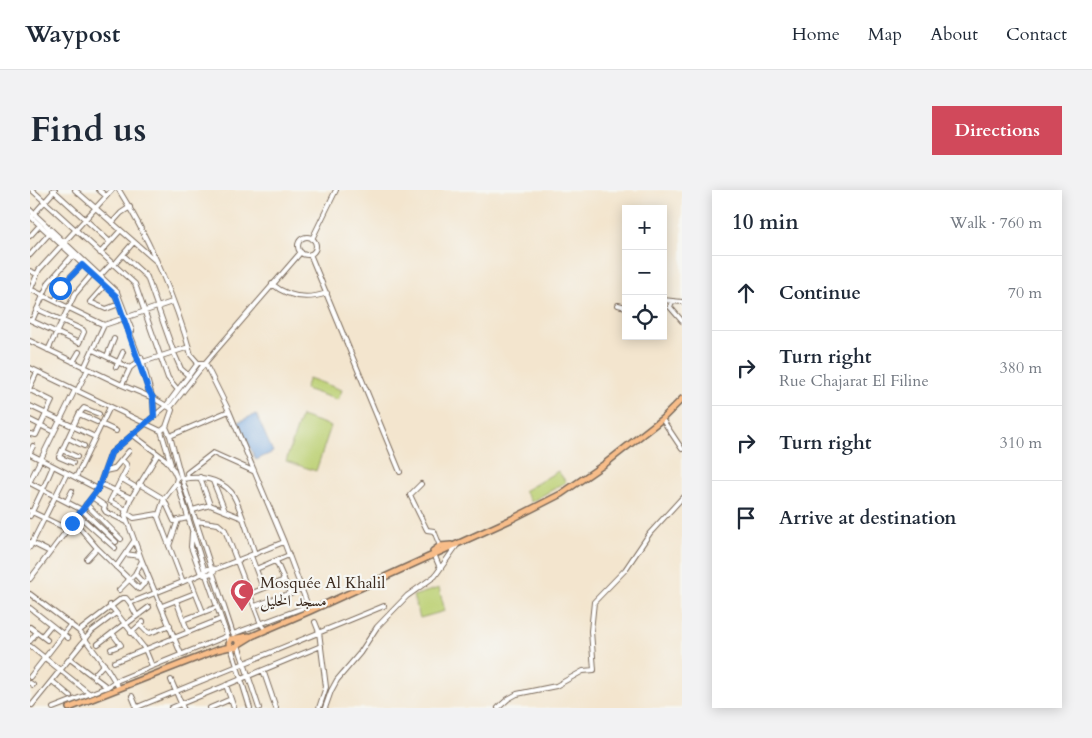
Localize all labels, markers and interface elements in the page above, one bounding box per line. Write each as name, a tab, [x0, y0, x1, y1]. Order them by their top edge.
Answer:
text: Waypost	[25, 18, 120, 51]
text: Home	[792, 22, 840, 47]
text: Map	[868, 22, 902, 47]
text: About	[930, 22, 978, 47]
text: Contact	[1006, 22, 1067, 47]
text: Find us	[30, 106, 146, 154]
button: Directions	[932, 106, 1062, 155]
map controls	[622, 205, 667, 340]
button: +	[622, 205, 667, 250]
text: 10 min	[732, 208, 799, 237]
text: Walk · 760 m	[950, 212, 1042, 234]
button: −	[622, 250, 667, 295]
route start	[49, 277, 72, 300]
icon: ahead	[732, 279, 760, 307]
text: Continue	[779, 280, 861, 306]
text: 70 m	[1008, 282, 1042, 304]
button: locate	[622, 295, 667, 340]
text: Turn right	[779, 344, 871, 370]
icon: right	[732, 354, 760, 382]
text: 380 m	[1000, 357, 1042, 379]
text: Rue Chajarat El Filine	[779, 370, 929, 392]
icon: right	[732, 429, 760, 457]
text: Turn right	[779, 430, 871, 456]
text: 310 m	[1000, 432, 1042, 454]
icon: arrive	[732, 504, 760, 532]
text: Arrive at destination	[779, 505, 956, 531]
route end	[61, 512, 84, 535]
place label: Mosquée Al Khalil مسجد الخليل	[260, 572, 385, 612]
mosque icon: Mosquée Al Khalil مسجد الخليل	[229, 578, 255, 612]

